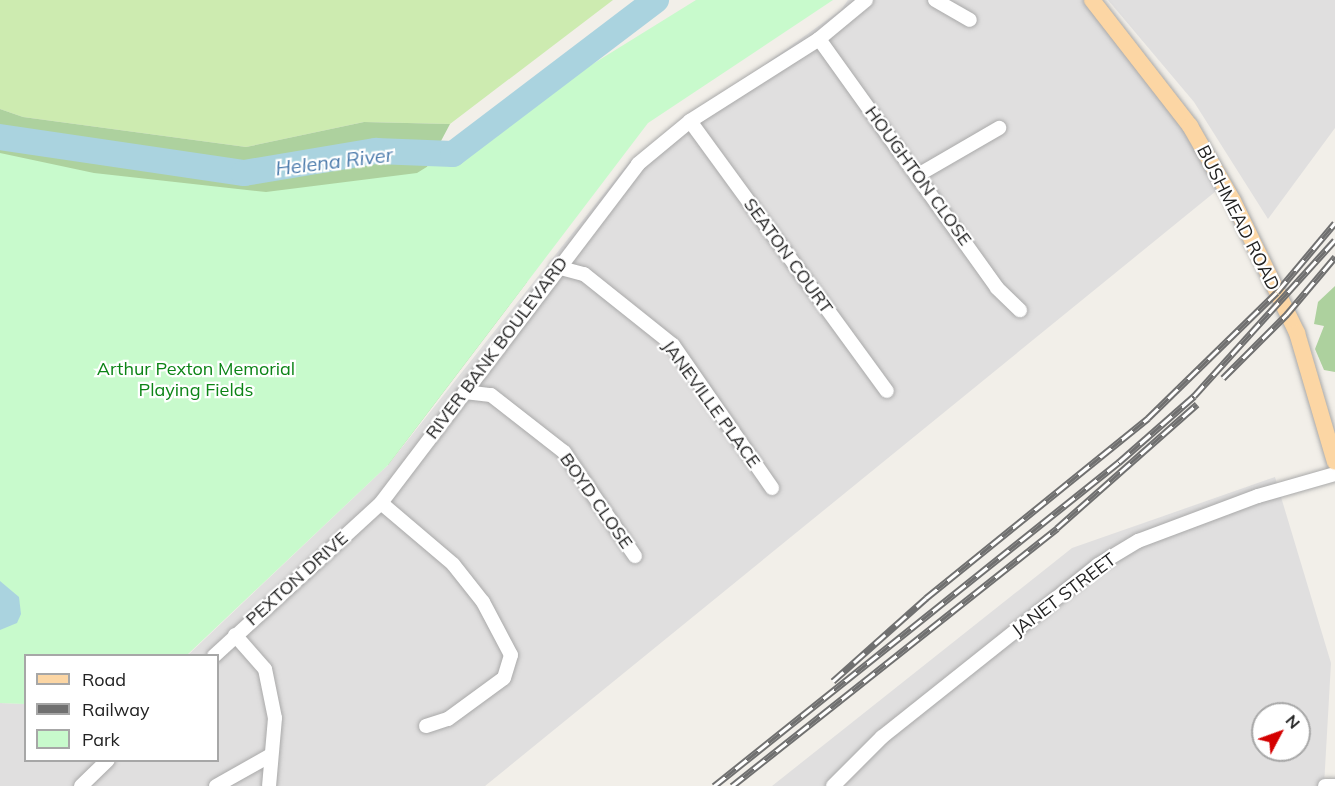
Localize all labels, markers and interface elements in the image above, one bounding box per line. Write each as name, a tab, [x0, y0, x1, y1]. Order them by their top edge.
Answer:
street label: HOUGHTON CLOSE	[860, 102, 976, 250]
water label: Helena River	[274, 142, 394, 180]
street label: BUSHMEAD ROAD	[1192, 142, 1284, 294]
street label: SEATON COURT	[739, 194, 837, 318]
street label: RIVER BANK BOULEVARD	[421, 253, 573, 443]
street label: JANEVILLE PLACE	[658, 336, 764, 472]
park label: Arthur Pexton Memorial Playing Fields	[97, 359, 295, 401]
street label: BOYD CLOSE	[555, 449, 637, 553]
street label: PEXTON DRIVE	[242, 528, 352, 630]
street label: JANET STREET	[1008, 549, 1120, 641]
legend	[24, 654, 219, 762]
text: Road	[82, 668, 126, 691]
text: Railway	[82, 698, 150, 721]
north arrow	[1251, 702, 1311, 762]
text: N	[1282, 710, 1305, 733]
text: Park	[82, 728, 120, 751]

